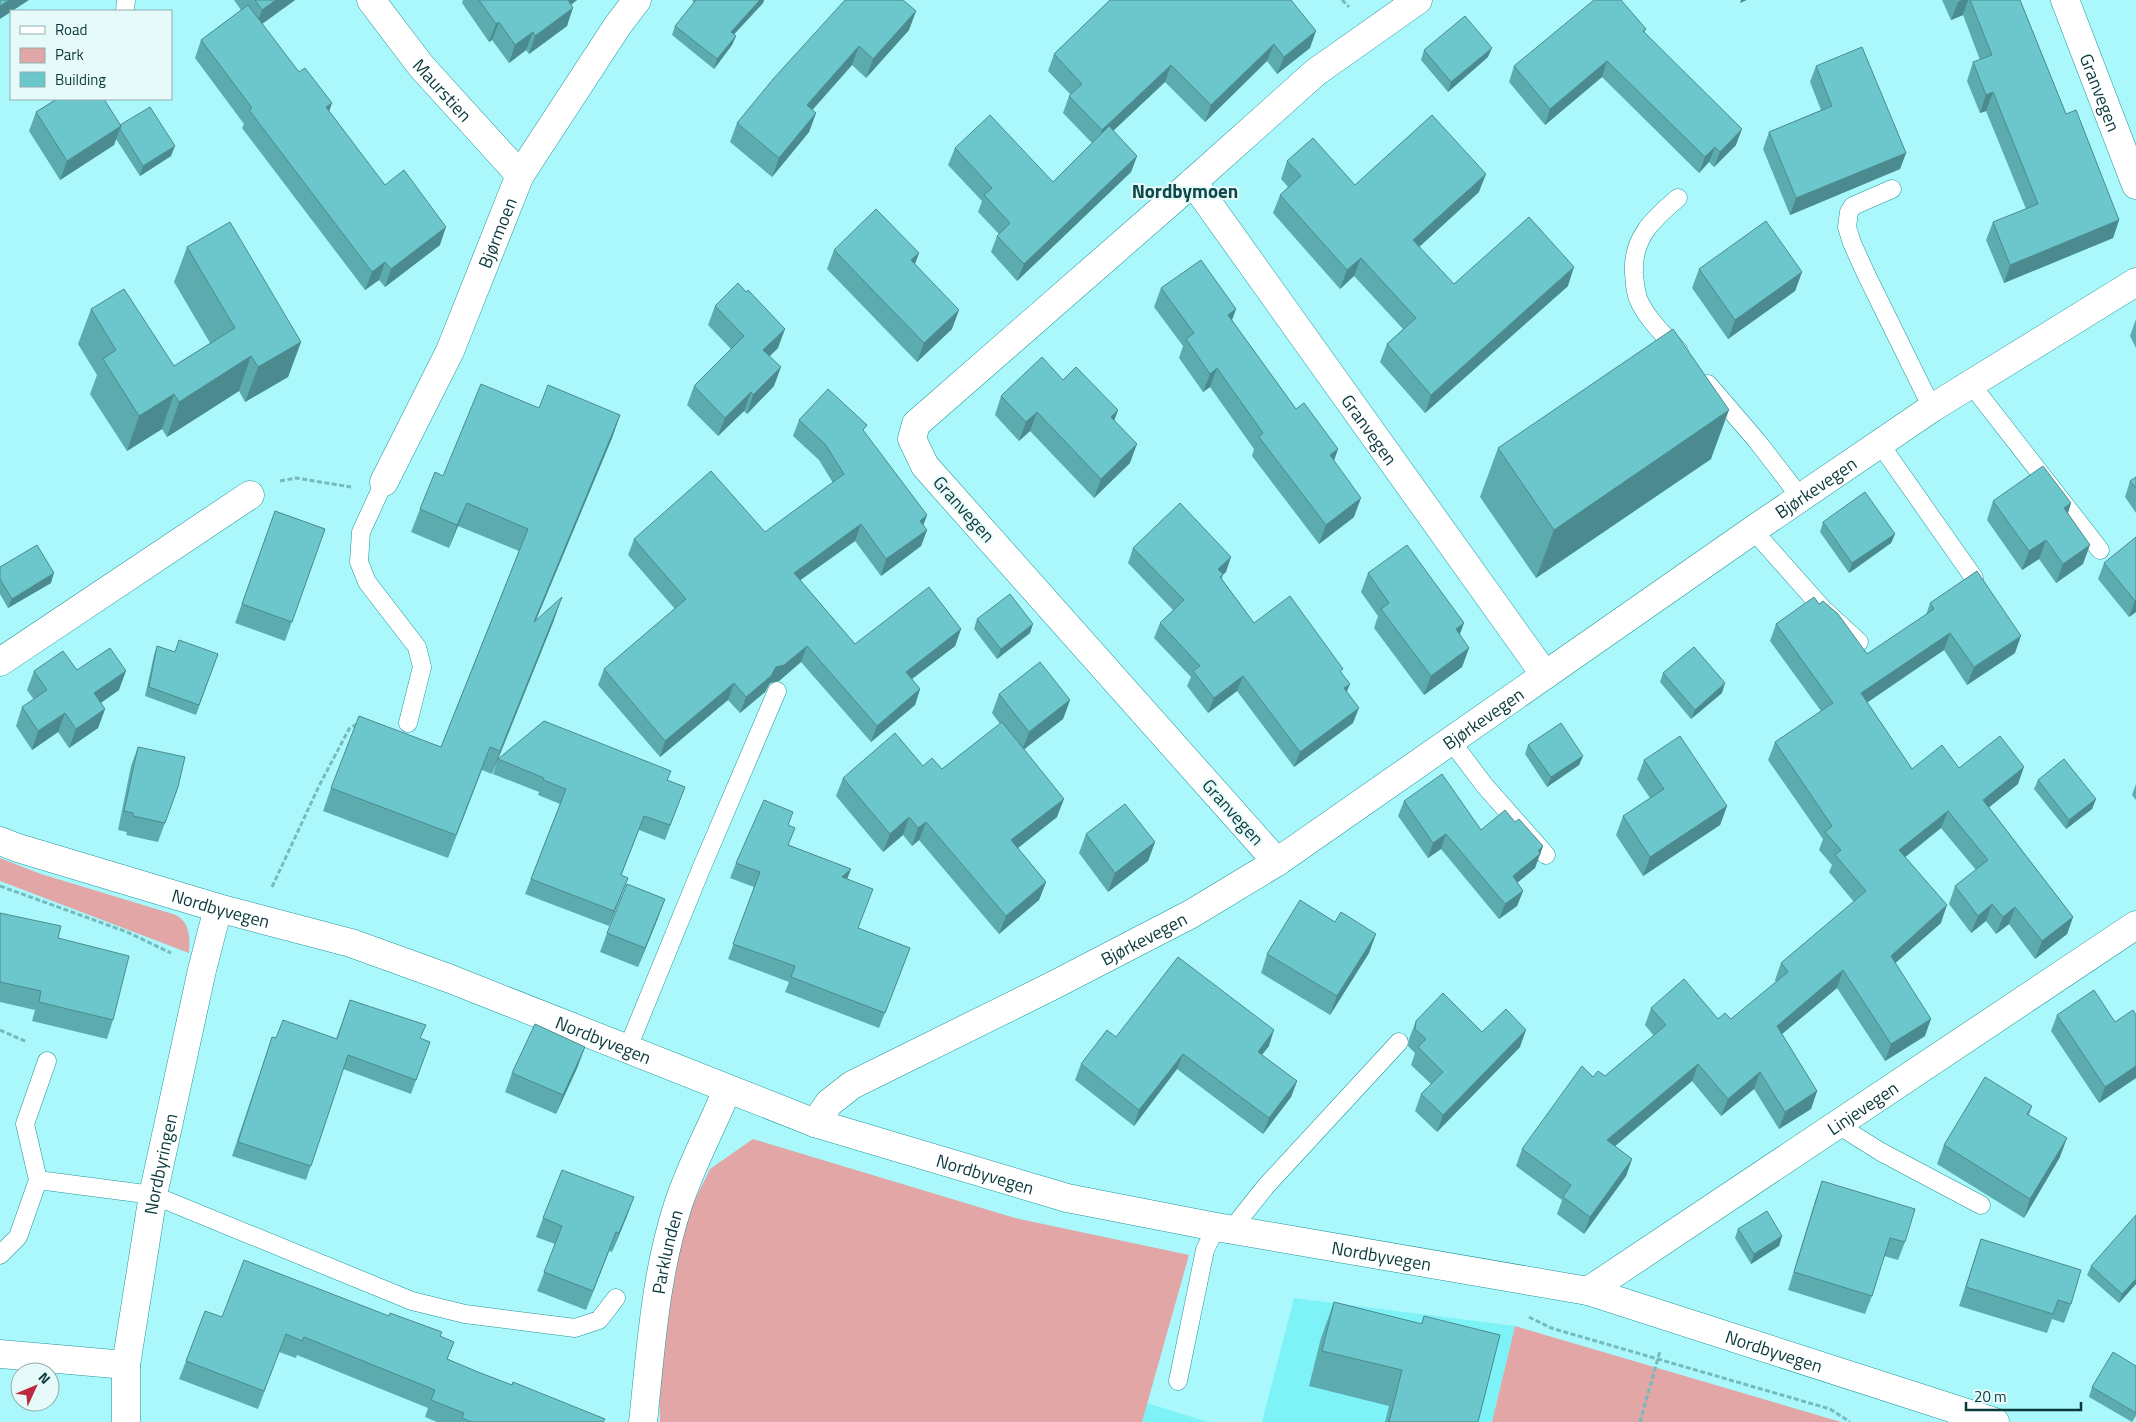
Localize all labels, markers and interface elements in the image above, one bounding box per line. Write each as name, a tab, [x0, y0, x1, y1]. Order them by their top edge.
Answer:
legend	[10, 10, 172, 100]
text: Road	[55, 18, 87, 41]
text: Park	[55, 43, 84, 66]
street label: Granvegen	[2073, 50, 2128, 135]
street label: Maurstien	[407, 52, 479, 128]
text: Building	[55, 68, 106, 91]
district label: Nordbymoen	[1132, 176, 1238, 205]
street label: Bjørmoen	[471, 193, 523, 272]
street label: Granvegen	[1335, 388, 1404, 470]
street label: Bjørkevegen	[1769, 450, 1862, 525]
street label: Granvegen	[927, 470, 1001, 548]
street label: Bjørkevegen	[1437, 680, 1529, 756]
street label: Granvegen	[1196, 773, 1270, 851]
street label: Nordbyvegen	[169, 881, 273, 935]
street label: Bjørkevegen	[1096, 905, 1191, 972]
street label: Nordbyvegen	[552, 1008, 655, 1071]
street label: Linjevegen	[1821, 1074, 1904, 1141]
street label: Nordbyringen	[137, 1111, 184, 1217]
street label: Nordbyvegen	[933, 1146, 1037, 1201]
street label: Parklunden	[644, 1206, 689, 1296]
street label: Nordbyvegen	[1330, 1234, 1433, 1277]
street label: Nordbyvegen	[1722, 1323, 1826, 1379]
north arrow	[10, 1362, 60, 1412]
text: N	[34, 1367, 56, 1388]
scale bar	[1966, 1380, 2081, 1412]
text: 20 m	[1974, 1385, 2007, 1408]

